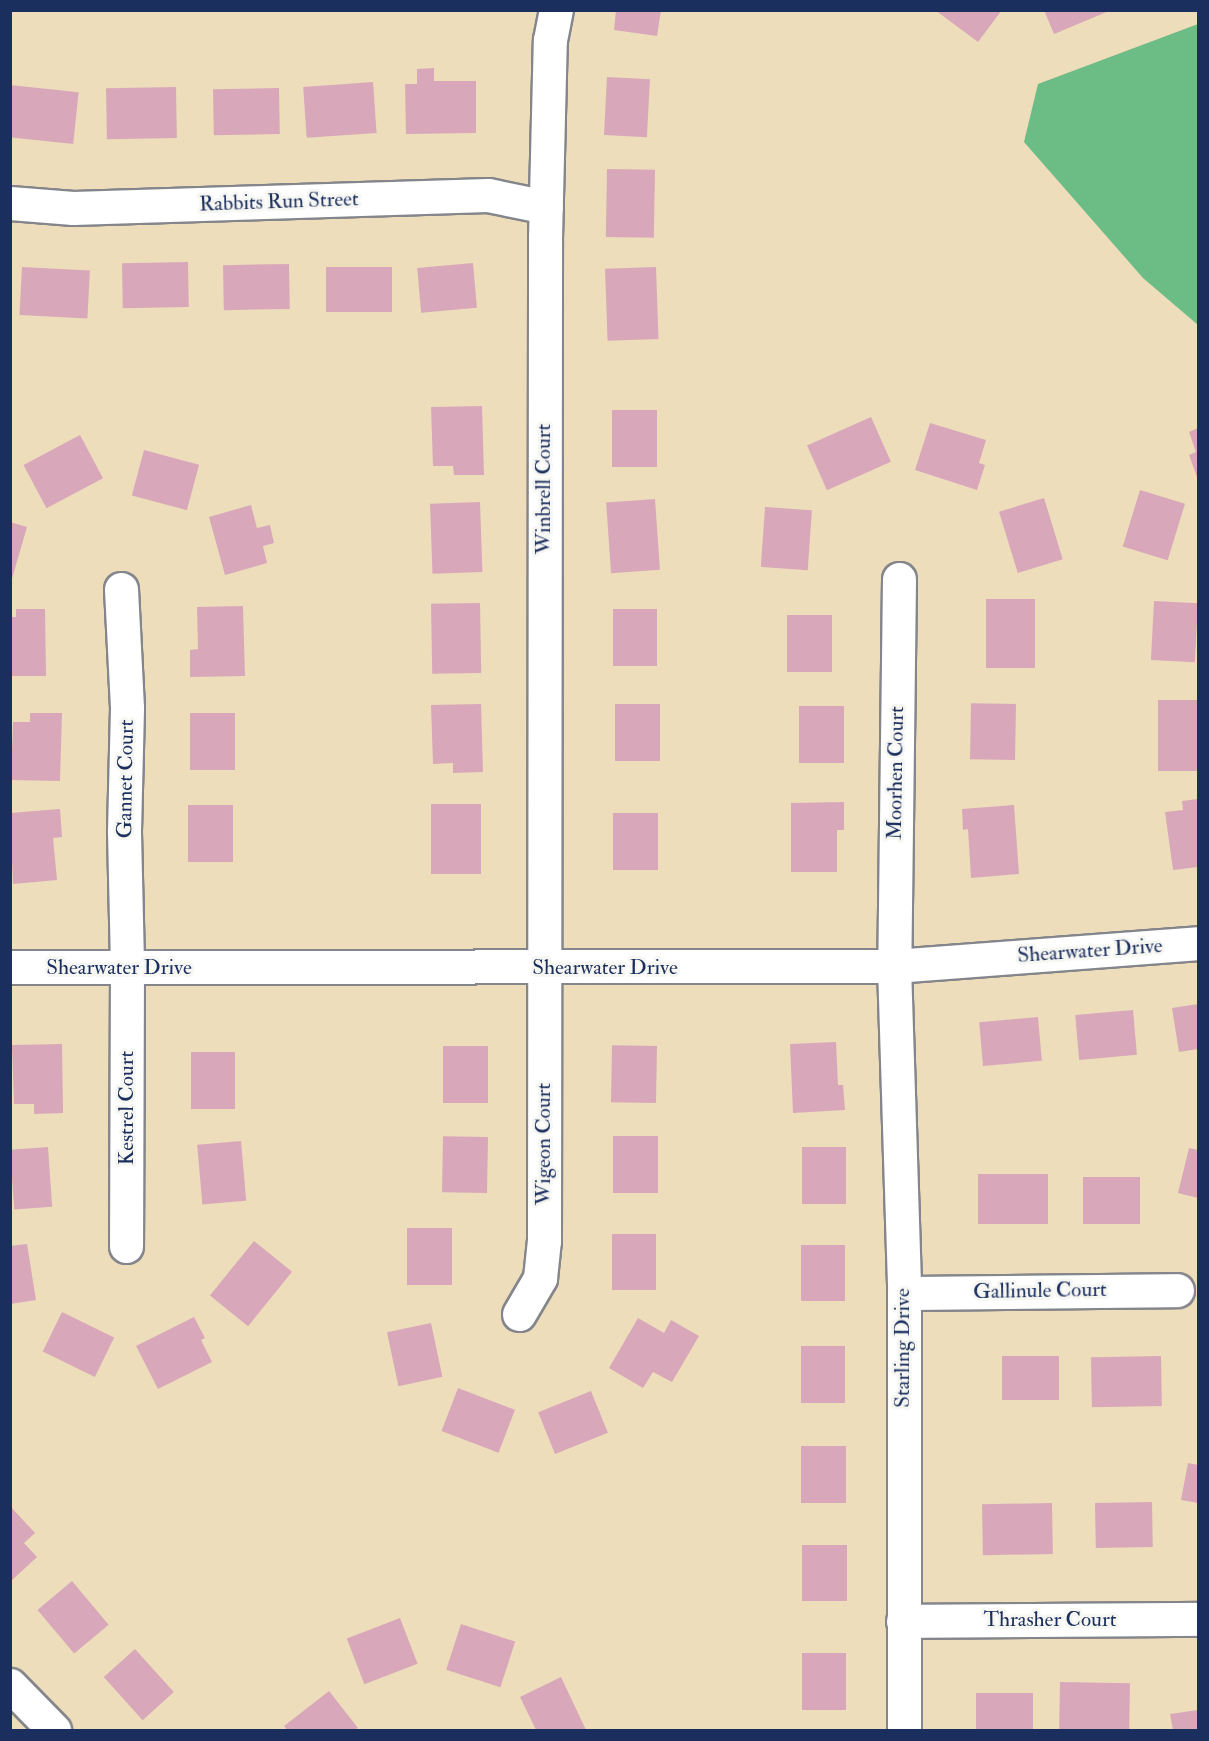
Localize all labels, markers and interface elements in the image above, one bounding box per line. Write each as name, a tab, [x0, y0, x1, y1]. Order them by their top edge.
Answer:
street label: Rabbits Run Street	[199, 187, 359, 217]
street label: Winbrell Court	[531, 424, 557, 554]
street label: Moorhen Court	[882, 706, 910, 840]
street label: Gannet Court	[112, 719, 140, 839]
street label: Shearwater Drive	[1017, 933, 1163, 969]
street label: Shearwater Drive	[46, 955, 192, 981]
street label: Shearwater Drive	[532, 955, 678, 981]
street label: Kestrel Court	[114, 1051, 140, 1165]
street label: Wigeon Court	[531, 1083, 557, 1205]
street label: Gallinule Court	[973, 1277, 1107, 1305]
street label: Starling Drive	[890, 1288, 916, 1408]
street label: Thrasher Court	[983, 1607, 1117, 1633]

